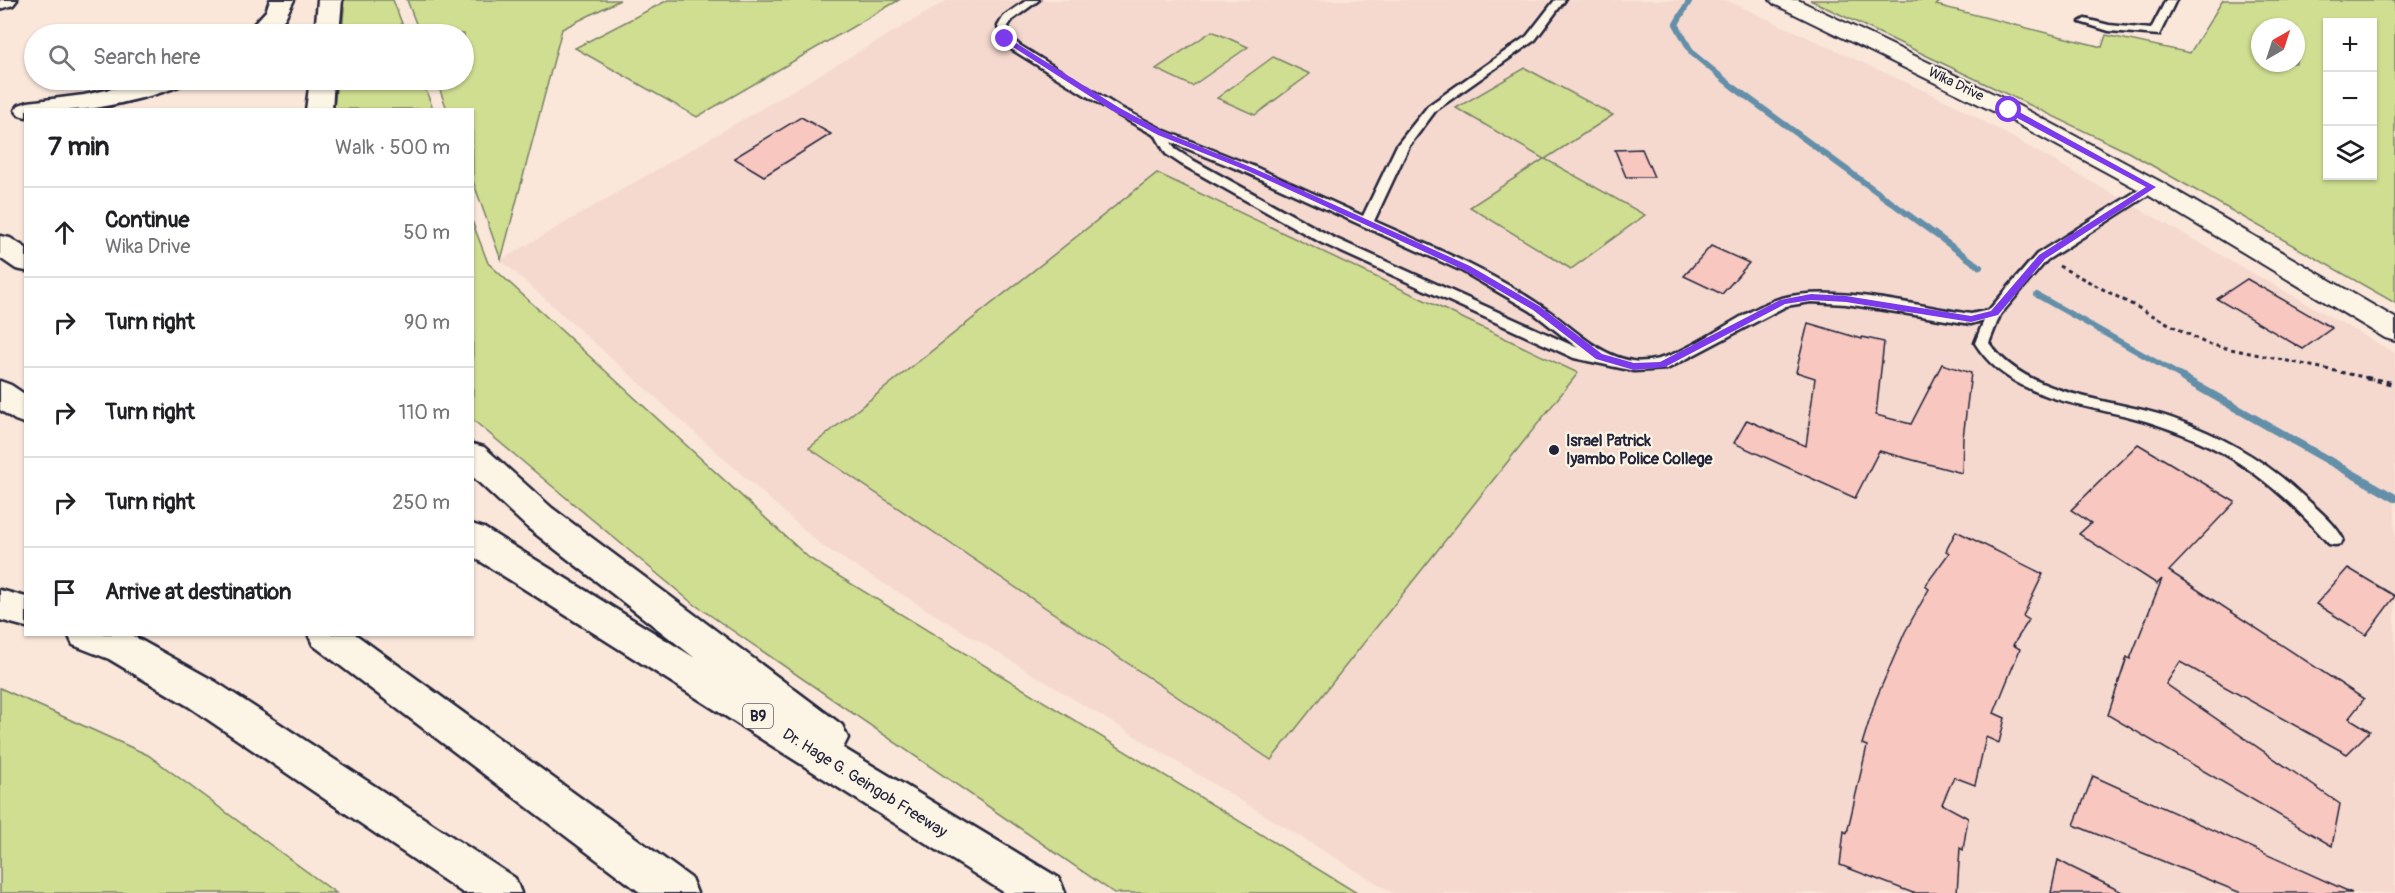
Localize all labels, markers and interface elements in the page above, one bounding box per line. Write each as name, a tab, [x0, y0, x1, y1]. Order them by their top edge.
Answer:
north arrow	[2251, 18, 2305, 72]
map controls	[2323, 18, 2377, 180]
button: +	[2323, 18, 2377, 72]
search box	[24, 24, 474, 90]
route end	[991, 25, 1017, 51]
icon: search	[45, 41, 78, 74]
text: Search here	[93, 43, 200, 71]
street label: Wika Drive	[1925, 63, 1987, 105]
button: −	[2323, 72, 2377, 126]
route start	[1995, 96, 2021, 122]
button: layers	[2323, 126, 2377, 180]
text: 7 min	[48, 131, 110, 163]
text: Walk · 500 m	[335, 135, 450, 160]
text: Continue	[105, 206, 189, 234]
icon: ahead	[48, 216, 81, 249]
text: 50 m	[403, 220, 450, 245]
text: Wika Drive	[105, 234, 190, 259]
icon: right	[48, 306, 81, 339]
text: Turn right	[105, 308, 195, 336]
text: 90 m	[404, 310, 450, 335]
icon: right	[48, 396, 81, 429]
text: Turn right	[105, 398, 195, 426]
text: 110 m	[399, 400, 450, 425]
place label: Israel Patrick Iyambo Police College	[1566, 431, 1713, 469]
marker: Israel Patrick Iyambo Police College	[1547, 443, 1561, 457]
icon: right	[48, 486, 81, 519]
text: Turn right	[105, 488, 195, 516]
text: 250 m	[392, 490, 450, 515]
icon: arrive	[48, 576, 81, 609]
text: Arrive at destination	[105, 578, 291, 606]
road number: B9	[743, 704, 773, 728]
street label: Dr. Hage G. Geingob Freeway	[779, 724, 951, 842]

